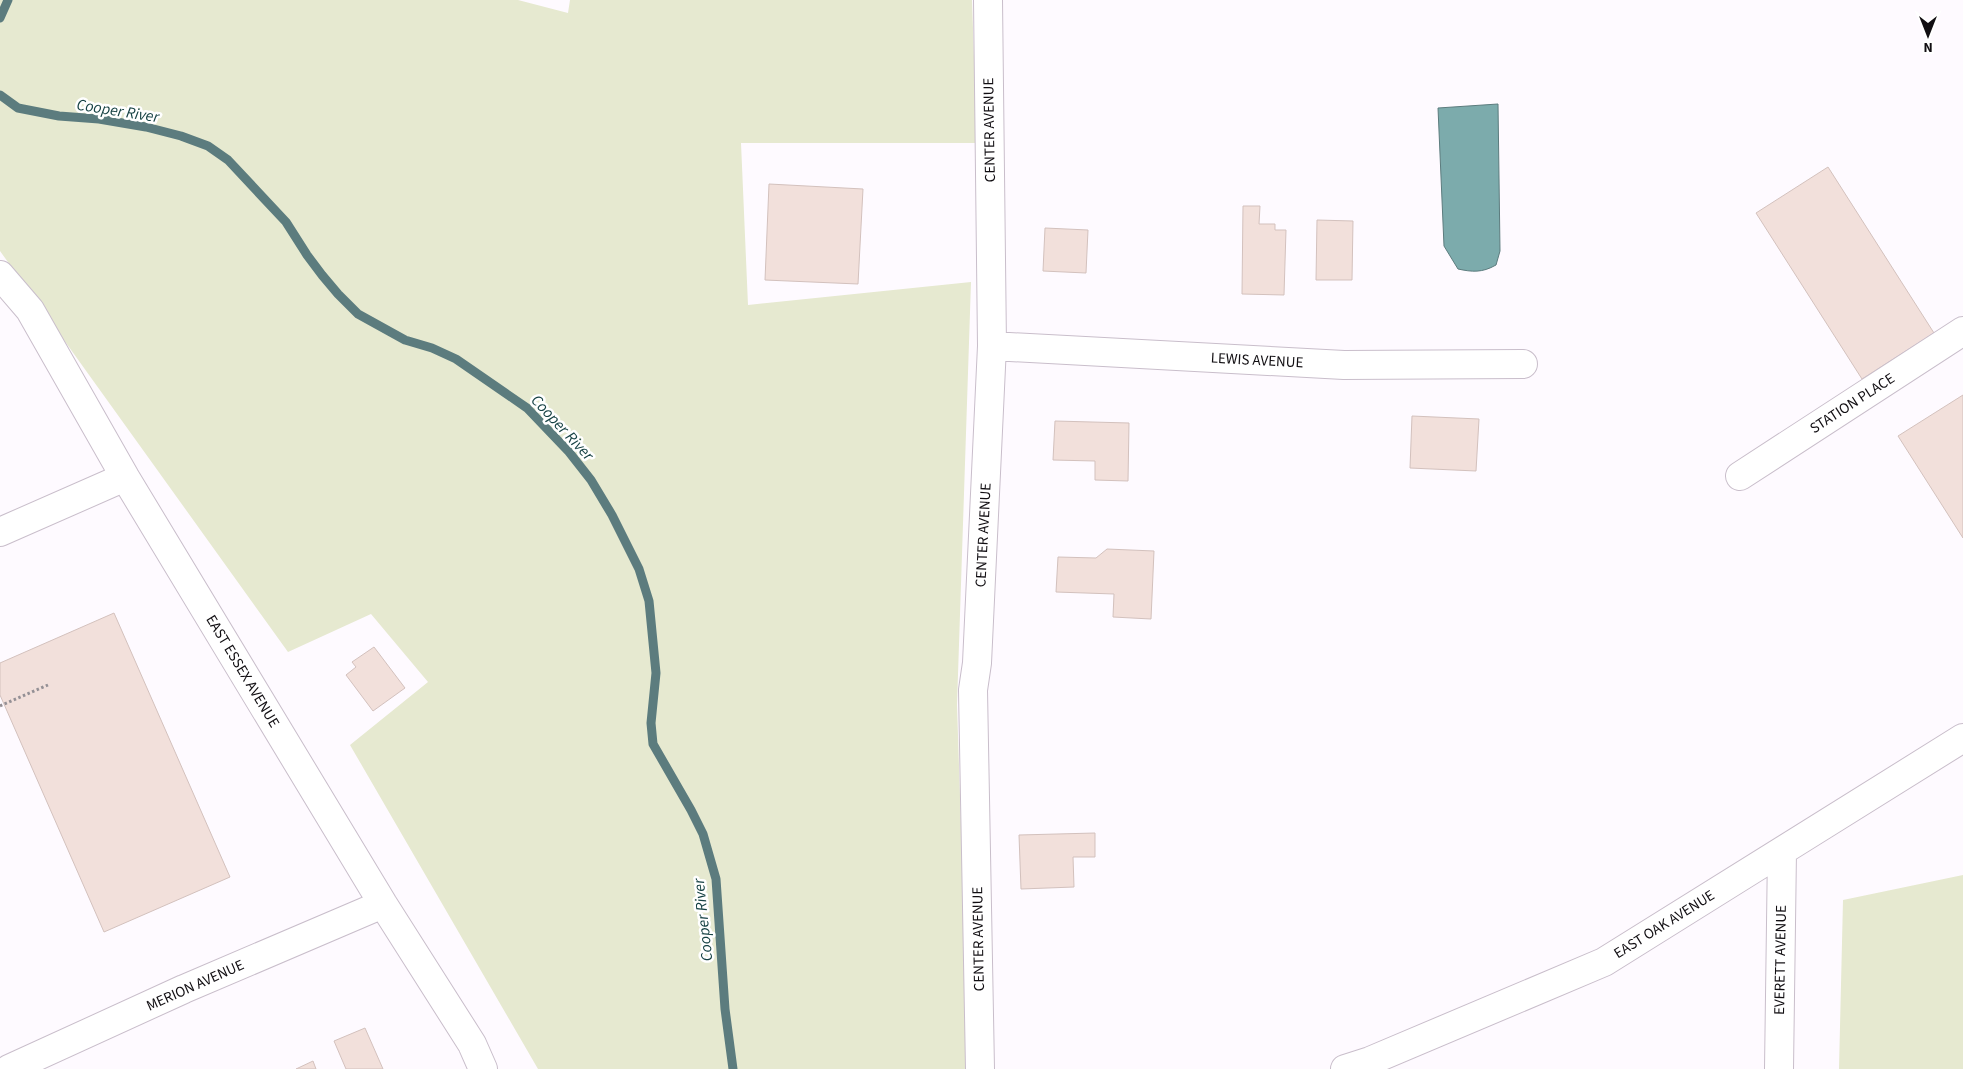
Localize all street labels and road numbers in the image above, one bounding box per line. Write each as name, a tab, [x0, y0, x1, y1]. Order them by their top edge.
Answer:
street label: CENTER AVENUE	[978, 77, 1001, 182]
street label: LEWIS AVENUE	[1210, 348, 1304, 373]
street label: STATION PLACE	[1806, 368, 1899, 439]
street label: CENTER AVENUE	[970, 482, 997, 588]
street label: EAST ESSEX AVENUE	[201, 611, 285, 732]
street label: EAST OAK AVENUE	[1610, 885, 1719, 964]
street label: CENTER AVENUE	[967, 886, 990, 991]
street label: EVERETT AVENUE	[1769, 905, 1792, 1015]
street label: MERION AVENUE	[143, 955, 247, 1016]

